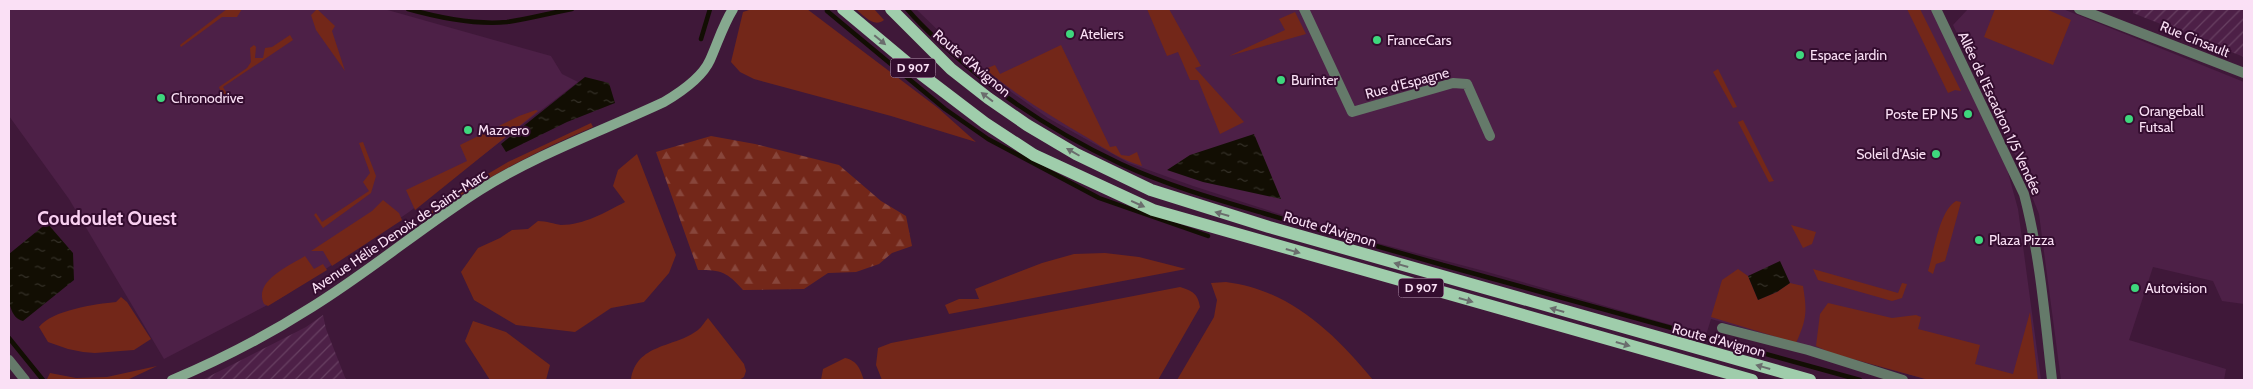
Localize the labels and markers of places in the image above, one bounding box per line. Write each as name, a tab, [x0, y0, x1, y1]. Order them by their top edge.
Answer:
place label: Ateliers	[1080, 25, 1124, 43]
marker: Ateliers	[1064, 28, 1076, 40]
place label: FranceCars	[1387, 31, 1452, 49]
marker: FranceCars	[1371, 34, 1383, 46]
place label: Espace jardin	[1810, 46, 1887, 64]
marker: Espace jardin	[1794, 49, 1806, 61]
place label: Burinter	[1291, 71, 1339, 89]
marker: Burinter	[1275, 74, 1287, 86]
place label: Chronodrive	[171, 89, 244, 107]
marker: Chronodrive	[155, 92, 167, 104]
place label: Orangeball Futsal	[2139, 102, 2204, 136]
place label: Poste EP N5	[1885, 105, 1958, 123]
marker: Poste EP N5	[1962, 108, 1974, 120]
marker: Orangeball Futsal	[2123, 113, 2135, 125]
place label: Mazoero	[478, 121, 530, 139]
marker: Mazoero	[462, 124, 474, 136]
place label: Soleil d'Asie	[1856, 145, 1926, 163]
marker: Soleil d'Asie	[1930, 148, 1942, 160]
place label: Plaza Pizza	[1989, 231, 2055, 249]
marker: Plaza Pizza	[1973, 234, 1985, 246]
place label: Autovision	[2145, 279, 2207, 297]
marker: Autovision	[2129, 282, 2141, 294]

